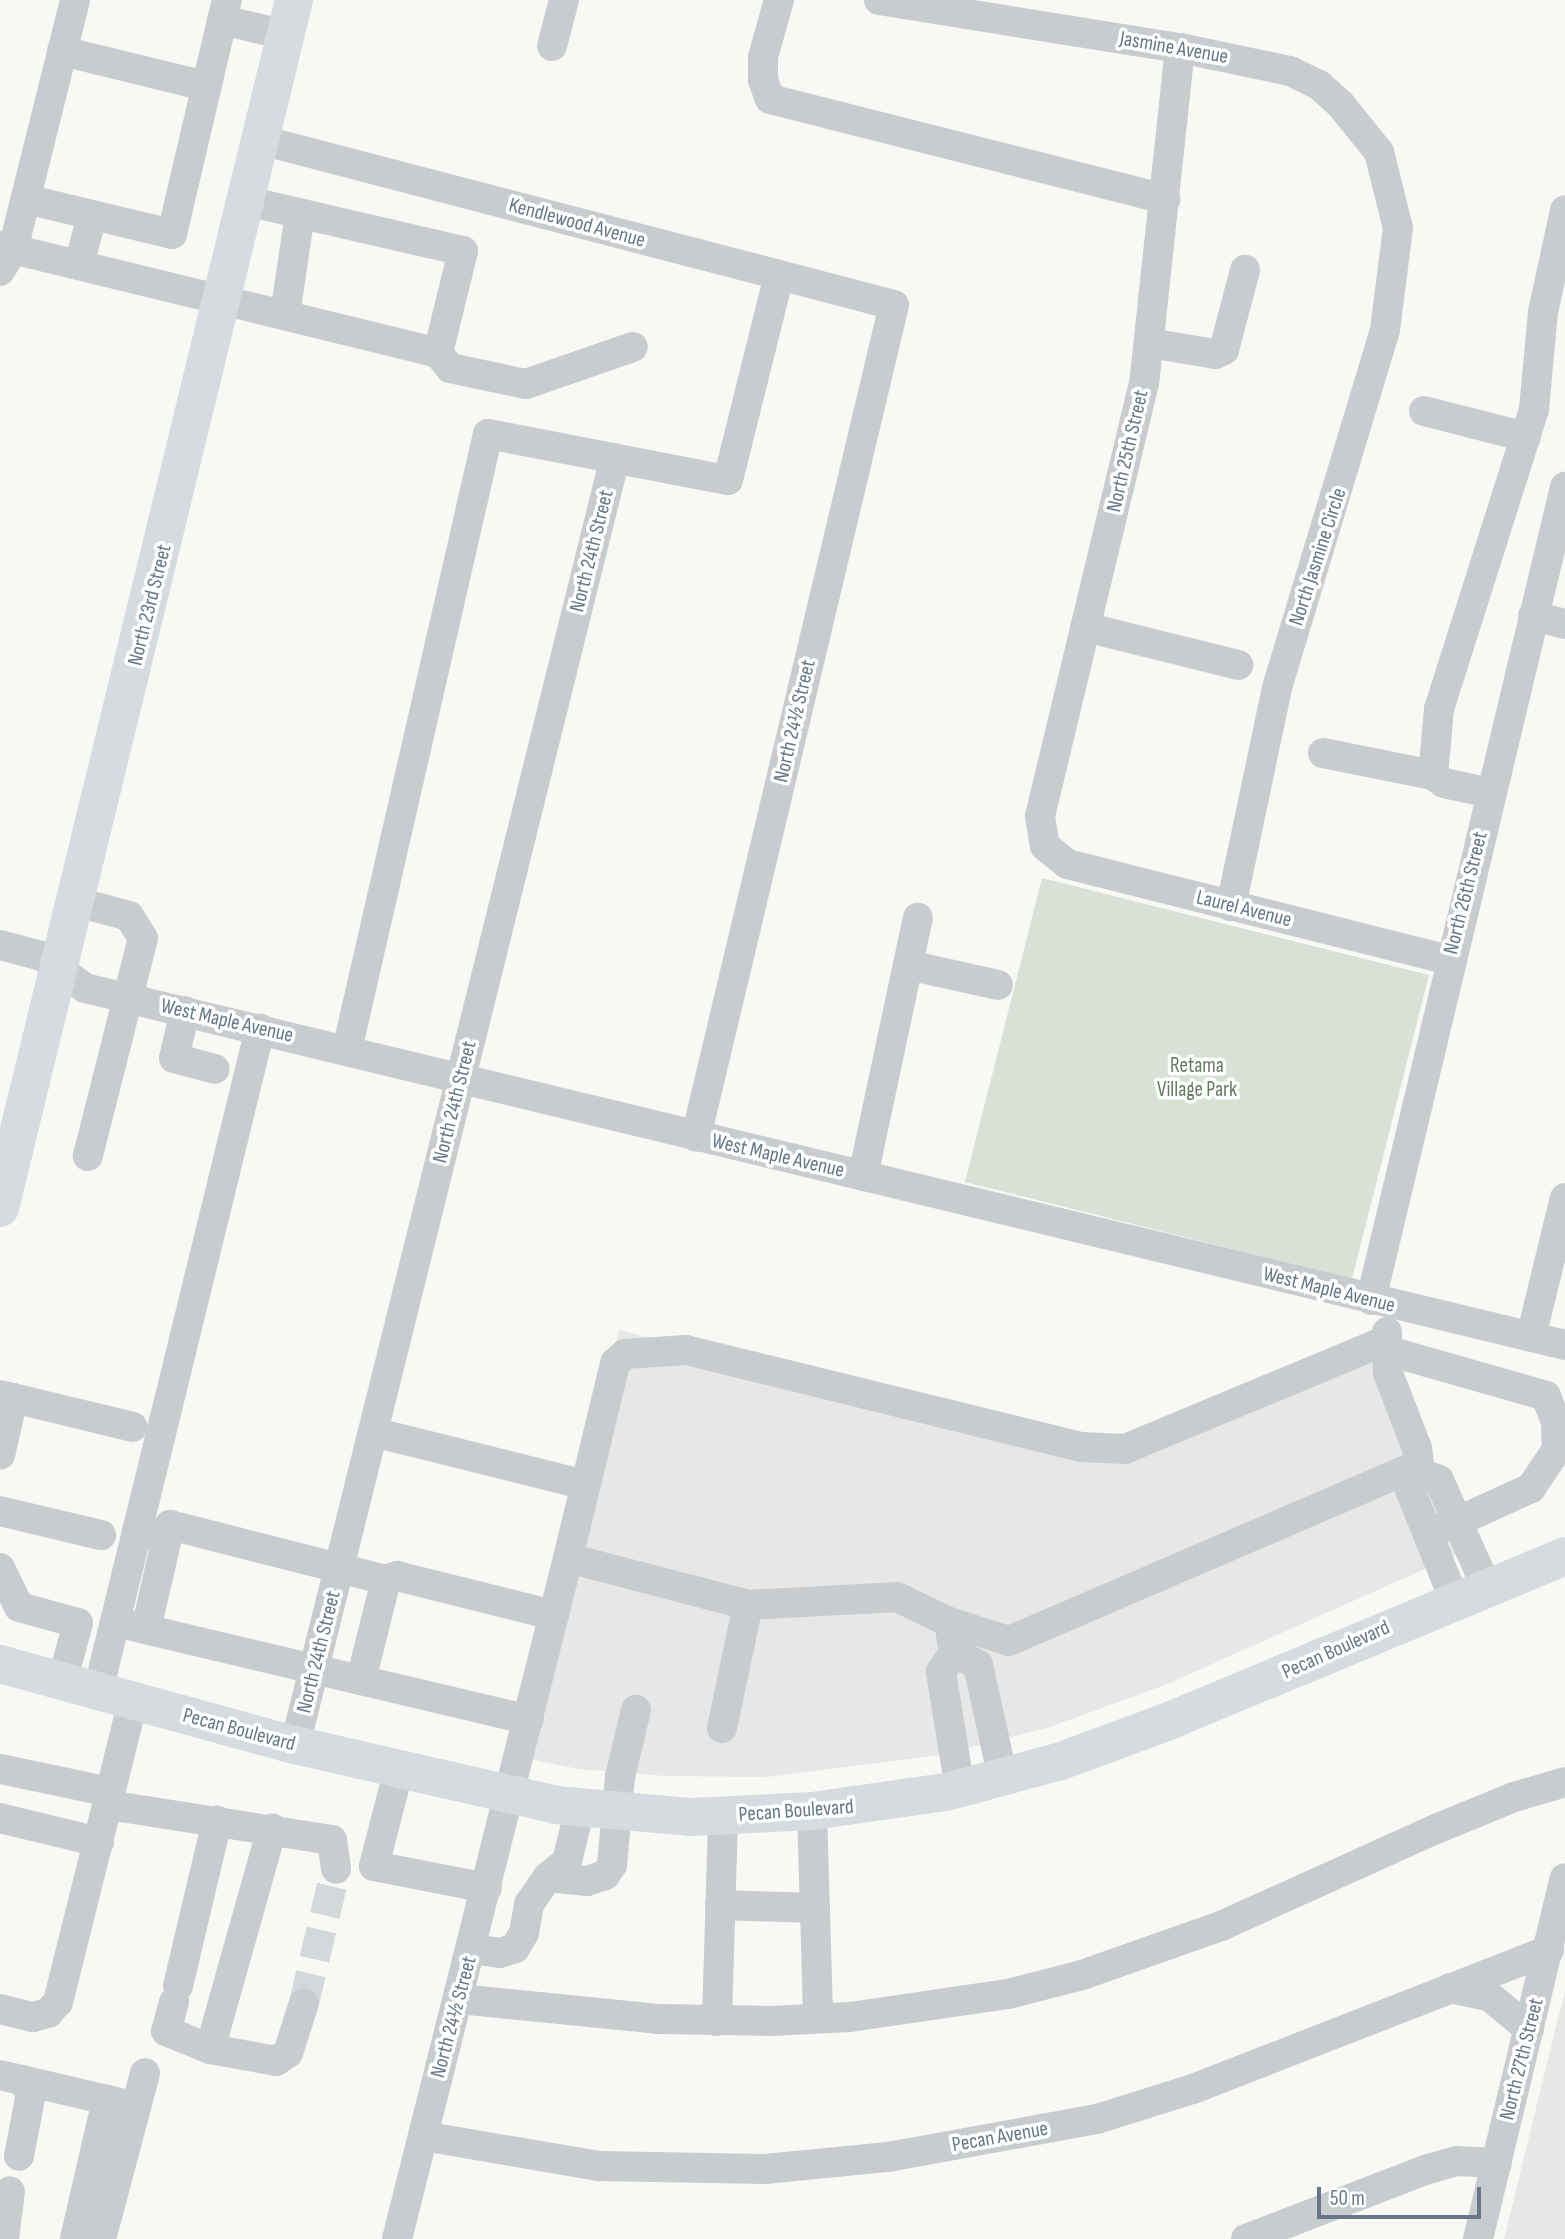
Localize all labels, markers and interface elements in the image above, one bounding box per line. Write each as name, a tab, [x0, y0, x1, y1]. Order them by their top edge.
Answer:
street label: Jasmine Avenue	[1118, 26, 1230, 70]
street label: Kendlewood Avenue	[506, 193, 648, 253]
street label: North 25th Street	[1102, 387, 1154, 515]
street label: North Jasmine Circle	[1284, 485, 1352, 629]
street label: North 24th Street	[565, 487, 619, 615]
street label: North 23rd Street	[123, 542, 177, 668]
street label: North 24½ Street	[769, 657, 821, 785]
street label: North 26th Street	[1439, 829, 1493, 957]
street label: Laurel Avenue	[1194, 885, 1294, 933]
street label: West Maple Avenue	[158, 994, 296, 1048]
street label: North 24th Street	[428, 1038, 482, 1166]
park label: Retama Village Park	[1157, 1053, 1237, 1103]
street label: West Maple Avenue	[709, 1129, 847, 1183]
street label: West Maple Avenue	[1260, 1261, 1398, 1319]
street label: North 24th Street	[292, 1588, 346, 1716]
street label: Pecan Boulevard	[1278, 1615, 1394, 1685]
street label: Pecan Boulevard	[180, 1703, 298, 1757]
street label: Pecan Boulevard	[738, 1794, 854, 1828]
street label: North 24½ Street	[426, 1953, 482, 2081]
street label: North 27th Street	[1495, 1995, 1549, 2123]
street label: Pecan Avenue	[950, 2116, 1050, 2158]
scale bar	[1320, 2172, 1484, 2216]
text: 50 m	[1330, 2186, 1365, 2211]

